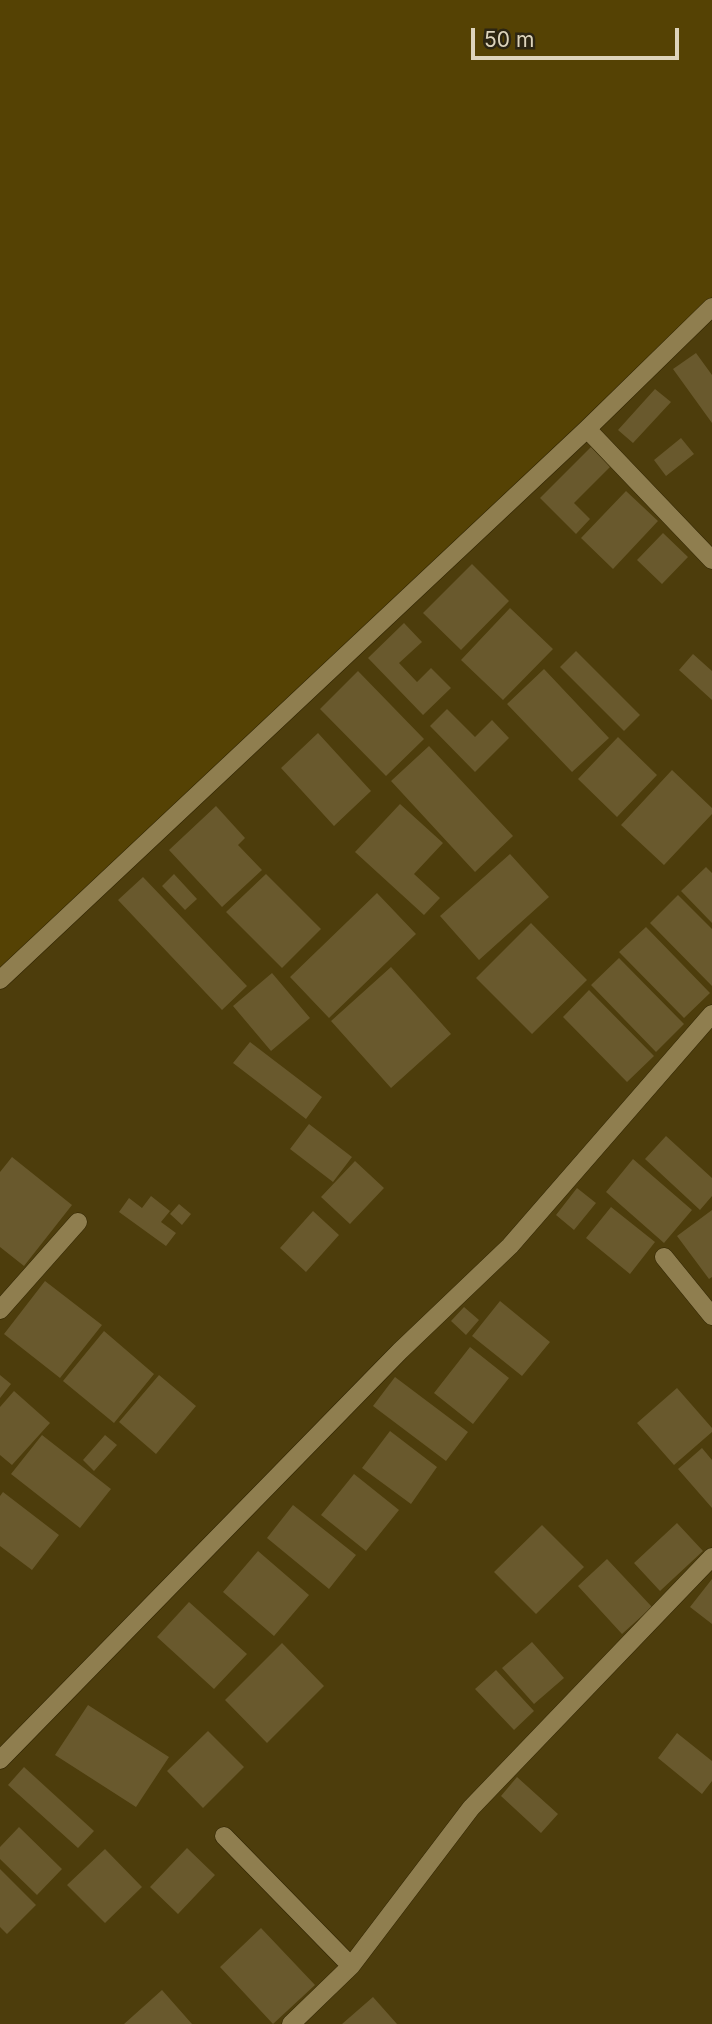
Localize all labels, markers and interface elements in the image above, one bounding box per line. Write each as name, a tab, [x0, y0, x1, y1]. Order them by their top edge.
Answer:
scale bar	[474, 14, 682, 58]
text: 50 m	[484, 27, 534, 52]

